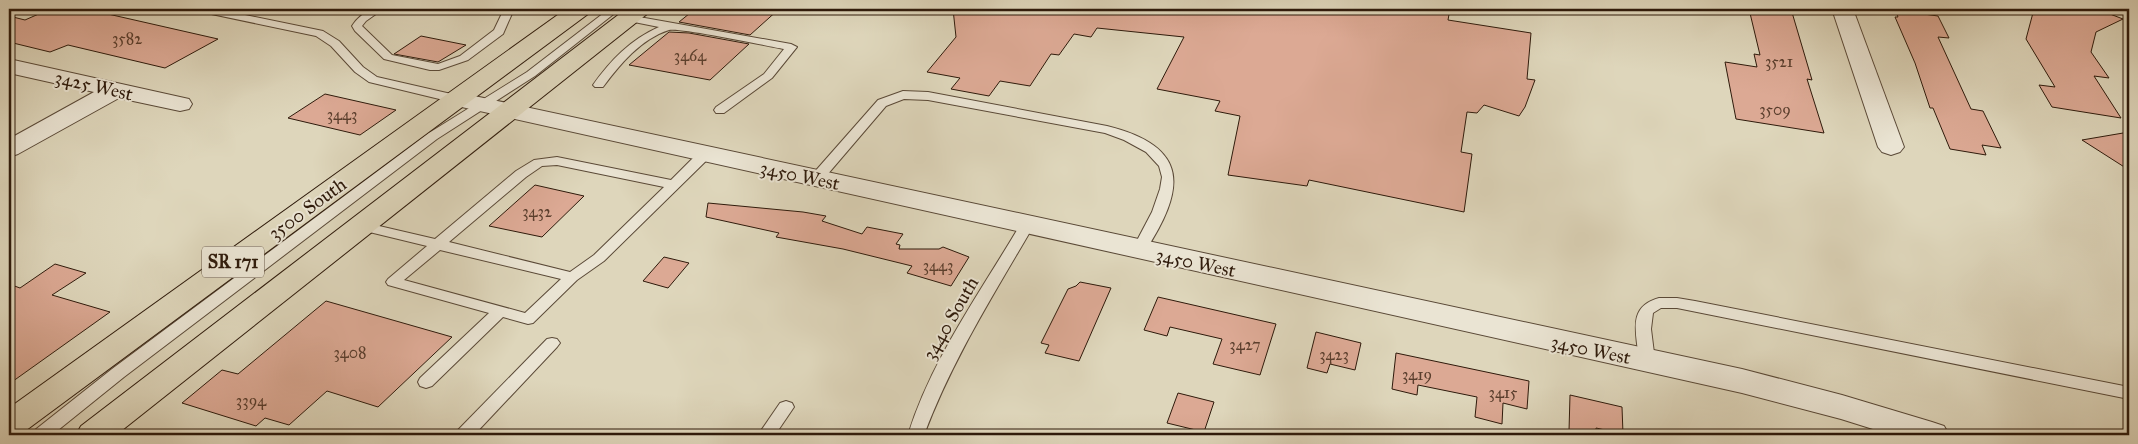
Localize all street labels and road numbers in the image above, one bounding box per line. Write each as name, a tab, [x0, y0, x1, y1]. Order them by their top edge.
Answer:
street label: 3425 West	[53, 65, 135, 106]
street label: 3450 West	[758, 156, 842, 195]
street label: 3500 South	[264, 172, 351, 244]
street label: 3450 West	[1154, 243, 1238, 282]
road number: SR 171	[202, 246, 264, 278]
street label: 3440 South	[917, 272, 984, 364]
street label: 3450 West	[1549, 330, 1633, 369]

